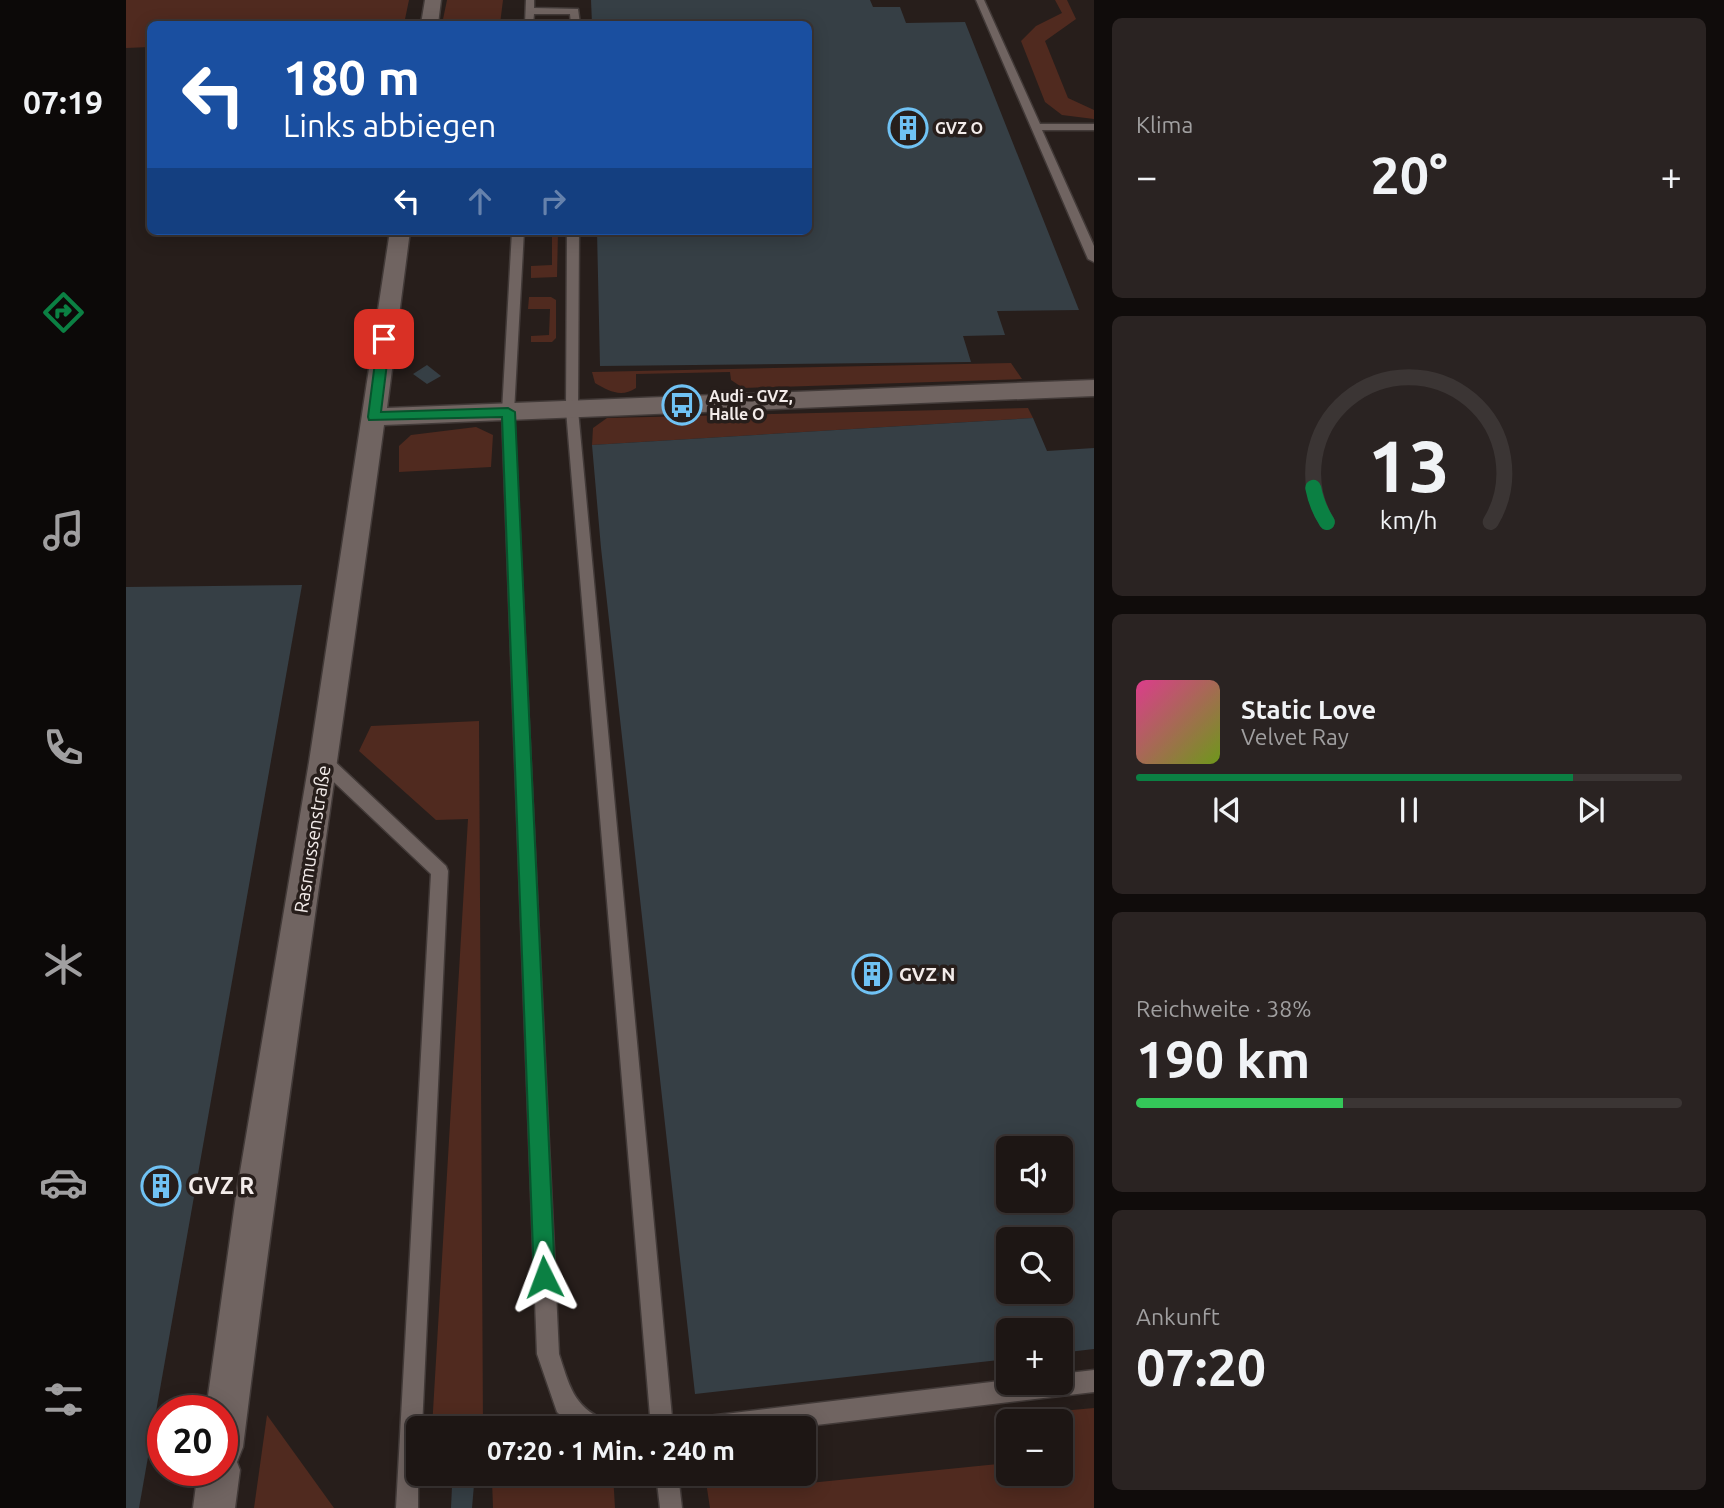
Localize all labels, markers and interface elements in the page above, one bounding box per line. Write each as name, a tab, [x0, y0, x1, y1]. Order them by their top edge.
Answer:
icon: left	[168, 49, 259, 140]
text: 180 m	[283, 49, 420, 104]
text: 07:19	[23, 84, 103, 120]
text: Links abbiegen	[283, 107, 496, 143]
building icon: GVZ O	[887, 107, 929, 149]
text: Klima	[1136, 112, 1193, 137]
place label: GVZ O	[935, 119, 983, 137]
text: 20°	[1370, 146, 1448, 204]
text: −	[1136, 155, 1157, 197]
text: +	[1661, 155, 1682, 197]
icon: left	[388, 182, 426, 220]
icon: ahead	[461, 182, 499, 220]
icon: right	[534, 182, 572, 220]
icon: directions	[39, 288, 88, 337]
pin	[354, 309, 414, 369]
icon: arrive	[365, 320, 403, 358]
bus stop icon: Audi - GVZ, Halle O	[661, 384, 703, 426]
place label: Audi - GVZ, Halle O	[709, 387, 793, 423]
text: 13	[1368, 424, 1450, 506]
icon: music	[39, 506, 88, 555]
text: km/h	[1380, 506, 1438, 534]
text: Static Love	[1241, 695, 1376, 724]
icon: phone	[39, 723, 88, 772]
text: Velvet Ray	[1241, 724, 1349, 749]
street label: Rasmussenstraße	[289, 763, 335, 915]
icon: previous	[1208, 791, 1246, 829]
icon: pause	[1390, 791, 1428, 829]
icon: next	[1572, 791, 1610, 829]
icon: climate	[39, 940, 88, 989]
building icon: GVZ N	[851, 953, 893, 995]
place label: GVZ N	[899, 963, 955, 985]
text: Reichweite · 38%	[1136, 996, 1312, 1021]
text: 190 km	[1136, 1030, 1310, 1088]
map controls	[996, 1136, 1073, 1486]
button: sound	[996, 1136, 1073, 1213]
icon: car	[39, 1158, 88, 1207]
building icon: GVZ R	[140, 1165, 182, 1207]
place label: GVZ R	[188, 1173, 254, 1198]
button: search	[996, 1227, 1073, 1304]
position arrow	[507, 1240, 581, 1314]
text: Ankunft	[1136, 1304, 1220, 1329]
button: +	[996, 1318, 1073, 1395]
text: 07:20	[1136, 1338, 1266, 1396]
icon: filters	[39, 1375, 88, 1424]
speed limit sign: 20	[147, 1395, 238, 1486]
button: −	[996, 1409, 1073, 1486]
text: 07:20 · 1 Min. · 240 m	[487, 1436, 735, 1465]

